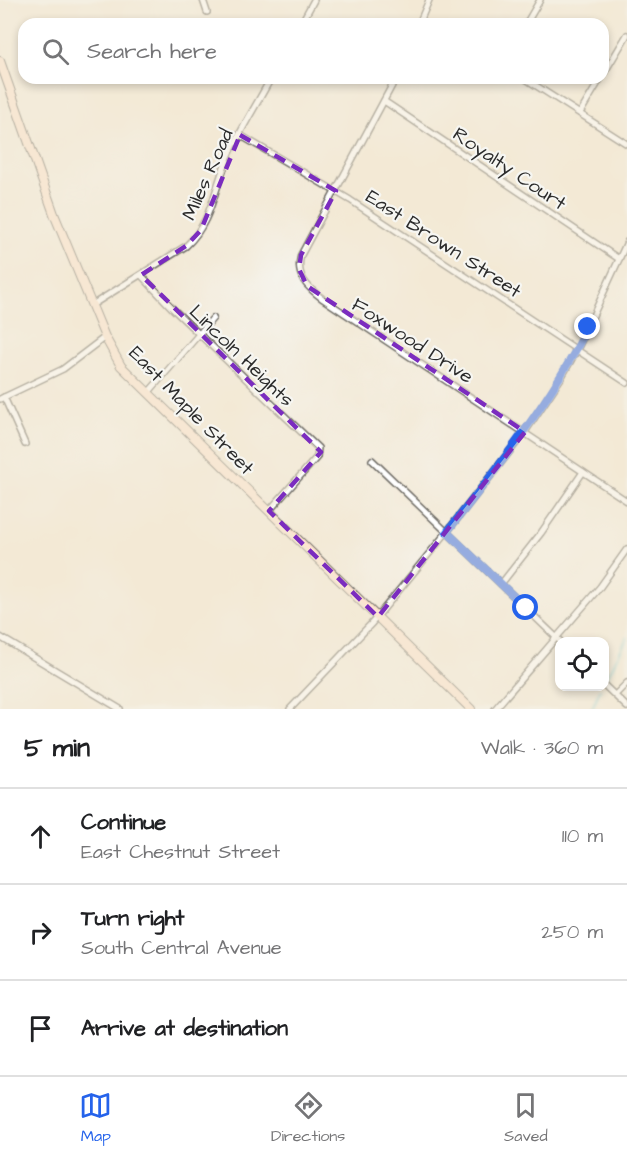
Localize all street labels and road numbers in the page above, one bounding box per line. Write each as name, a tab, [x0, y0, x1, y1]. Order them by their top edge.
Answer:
street label: Royalty Court	[447, 120, 572, 218]
street label: Miles Road	[175, 124, 241, 225]
street label: East Brown Street	[360, 183, 527, 305]
street label: Foxwood Drive	[346, 291, 479, 391]
street label: Lincoln Heights	[182, 298, 300, 414]
street label: East Maple Street	[122, 340, 260, 481]

